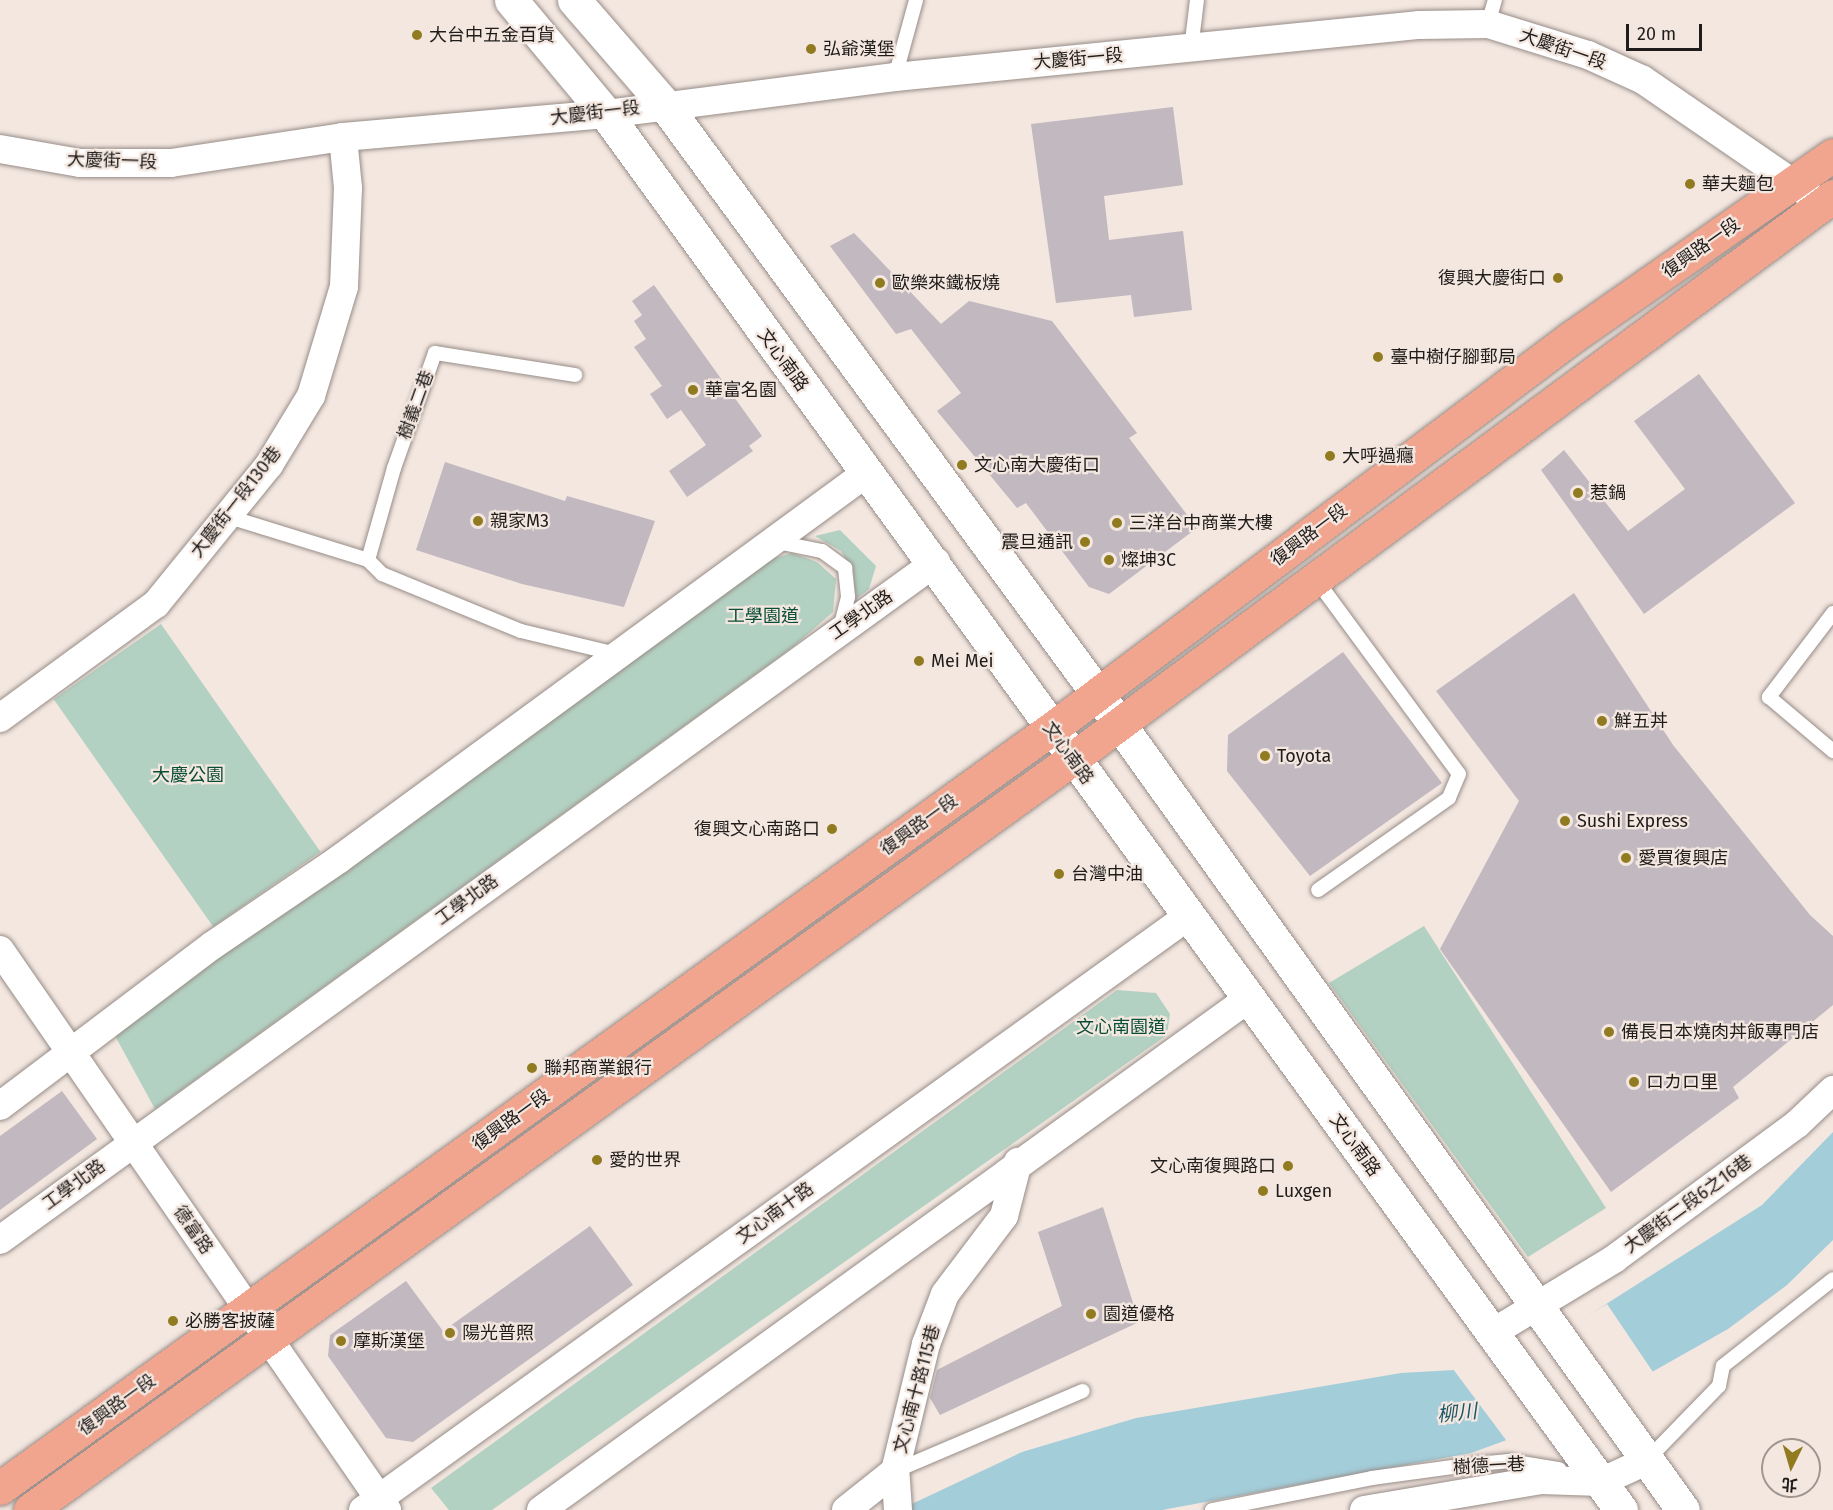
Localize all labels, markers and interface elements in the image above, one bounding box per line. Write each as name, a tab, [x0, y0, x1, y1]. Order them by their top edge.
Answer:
scale bar	[1629, 12, 1706, 50]
text: 20 m	[1637, 23, 1676, 45]
place label: 大台中五金百貨	[429, 24, 555, 46]
street label: 大慶街一段	[1517, 24, 1609, 74]
marker: 大台中五金百貨	[410, 28, 424, 42]
place label: 弘爺漢堡	[823, 38, 895, 60]
marker: 弘爺漢堡	[804, 42, 818, 56]
street label: 大慶街一段	[1032, 44, 1124, 74]
street label: 大慶街一段	[549, 97, 641, 129]
street label: 大慶街一段	[67, 149, 157, 173]
place label: 華夫麵包	[1702, 173, 1774, 195]
marker: 華夫麵包	[1683, 177, 1697, 191]
street label: 復興路一段	[1658, 213, 1744, 283]
place label: 復興大慶街口	[1438, 267, 1546, 289]
marker: 復興大慶街口	[1551, 271, 1565, 285]
place label: 歐樂來鐵板燒	[892, 272, 1000, 294]
marker: 歐樂來鐵板燒	[873, 276, 887, 290]
street label: 文心南路	[753, 325, 813, 395]
place label: 臺中樹仔腳郵局	[1390, 346, 1516, 368]
marker: 臺中樹仔腳郵局	[1371, 350, 1385, 364]
street label: 樹義二巷	[394, 367, 438, 443]
place label: 華富名園	[705, 379, 777, 401]
marker: 華富名園	[686, 383, 700, 397]
street label: 大慶街一段130巷	[186, 442, 286, 562]
place label: 大呼過癮	[1342, 445, 1414, 467]
marker: 大呼過癮	[1323, 449, 1337, 463]
place label: 文心南大慶街口	[974, 454, 1100, 476]
marker: 文心南大慶街口	[955, 458, 969, 472]
place label: 惹鍋	[1590, 482, 1626, 504]
marker: 惹鍋	[1571, 486, 1585, 500]
street label: 復興路一段	[1267, 499, 1351, 571]
place label: 親家M3	[490, 510, 549, 532]
place label: 三洋台中商業大樓	[1129, 512, 1273, 534]
marker: 親家M3	[471, 514, 485, 528]
marker: 三洋台中商業大樓	[1110, 516, 1124, 530]
place label: 震旦通訊	[1001, 531, 1073, 553]
marker: 震旦通訊	[1078, 535, 1092, 549]
place label: 燦坤3C	[1121, 549, 1176, 571]
marker: 燦坤3C	[1102, 553, 1116, 567]
street label: 工學北路	[825, 586, 897, 644]
park label: 工學園道	[727, 605, 799, 627]
place label: Mei Mei	[931, 650, 994, 672]
marker: Mei Mei	[912, 654, 926, 668]
place label: 鮮五丼	[1614, 710, 1668, 732]
marker: 鮮五丼	[1595, 714, 1609, 728]
street label: 文心南路	[1038, 718, 1098, 788]
place label: Toyota	[1277, 745, 1331, 767]
marker: Toyota	[1258, 749, 1272, 763]
park label: 大慶公園	[152, 764, 224, 786]
street label: 復興路一段	[876, 790, 962, 860]
place label: Sushi Express	[1577, 810, 1688, 832]
marker: Sushi Express	[1558, 814, 1572, 828]
place label: 復興文心南路口	[694, 818, 820, 840]
marker: 復興文心南路口	[825, 822, 839, 836]
place label: 愛買復興店	[1638, 847, 1728, 869]
marker: 愛買復興店	[1619, 851, 1633, 865]
place label: 台灣中油	[1071, 863, 1143, 885]
marker: 台灣中油	[1052, 867, 1066, 881]
street label: 工學北路	[432, 870, 502, 930]
park label: 文心南園道	[1076, 1016, 1166, 1038]
place label: 備長日本燒肉丼飯專門店	[1621, 1021, 1819, 1043]
marker: 備長日本燒肉丼飯專門店	[1602, 1025, 1616, 1039]
place label: 聯邦商業銀行	[544, 1057, 652, 1079]
marker: 聯邦商業銀行	[525, 1061, 539, 1075]
place label: ロカロ里	[1646, 1071, 1718, 1093]
marker: ロカロ里	[1627, 1075, 1641, 1089]
street label: 復興路一段	[468, 1085, 554, 1155]
street label: 文心南路	[1325, 1110, 1385, 1180]
place label: 愛的世界	[609, 1149, 681, 1171]
street label: 大慶街二段6之16巷	[1620, 1150, 1756, 1258]
marker: 愛的世界	[590, 1153, 604, 1167]
street label: 工學北路	[39, 1155, 109, 1215]
place label: 文心南復興路口	[1150, 1155, 1276, 1177]
marker: 文心南復興路口	[1281, 1159, 1295, 1173]
street label: 文心南十路	[732, 1178, 818, 1248]
place label: Luxgen	[1275, 1180, 1332, 1202]
marker: Luxgen	[1256, 1184, 1270, 1198]
street label: 德富路	[169, 1202, 217, 1258]
place label: 園道優格	[1103, 1303, 1175, 1325]
marker: 園道優格	[1084, 1307, 1098, 1321]
place label: 必勝客披薩	[185, 1310, 275, 1332]
marker: 必勝客披薩	[166, 1314, 180, 1328]
place label: 陽光普照	[462, 1322, 534, 1344]
street label: 文心南十路115巷	[889, 1322, 945, 1456]
marker: 陽光普照	[443, 1326, 457, 1340]
place label: 摩斯漢堡	[353, 1330, 425, 1352]
marker: 摩斯漢堡	[334, 1334, 348, 1348]
street label: 復興路一段	[74, 1370, 160, 1440]
water label: 柳川	[1436, 1399, 1478, 1427]
north arrow	[1761, 1438, 1821, 1498]
street label: 樹德一巷	[1452, 1453, 1526, 1479]
text: 北	[1781, 1474, 1798, 1495]

